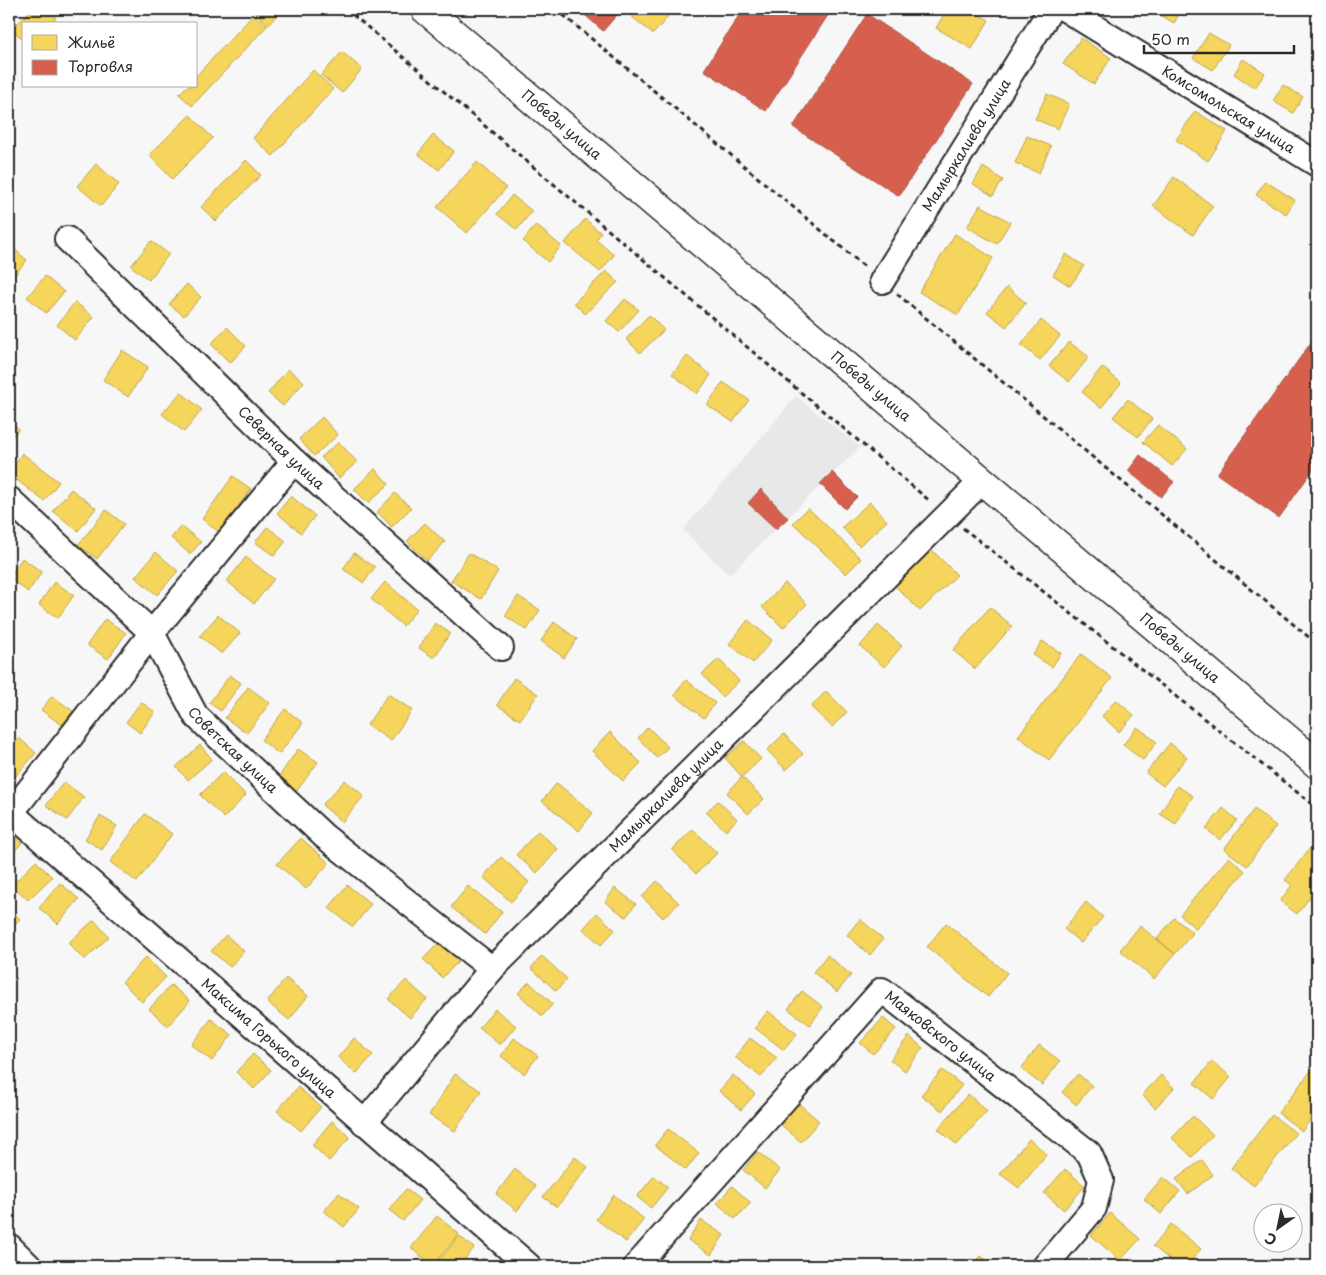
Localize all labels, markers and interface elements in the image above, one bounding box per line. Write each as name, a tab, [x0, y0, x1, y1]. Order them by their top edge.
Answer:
legend	[22, 22, 198, 88]
scale bar	[1144, 22, 1294, 54]
text: 50 m	[1151, 27, 1190, 50]
text: Жильё	[67, 30, 115, 53]
text: Торговля	[68, 54, 133, 77]
street label: Комсомольская улица	[1158, 60, 1300, 158]
street label: Мамыркалиева улица	[917, 74, 1015, 215]
street label: Победы улица	[517, 84, 607, 164]
street label: Победы улица	[826, 346, 916, 426]
street label: Северная улица	[233, 401, 330, 494]
street label: Победы улица	[1136, 607, 1225, 688]
street label: Советская улица	[183, 703, 283, 798]
street label: Мамыркалиева улица	[604, 734, 728, 857]
street label: Максима Горького улица	[197, 973, 341, 1103]
street label: Маяковского улица	[881, 985, 1001, 1086]
north arrow	[1254, 1202, 1304, 1252]
text: С	[1261, 1228, 1281, 1251]

